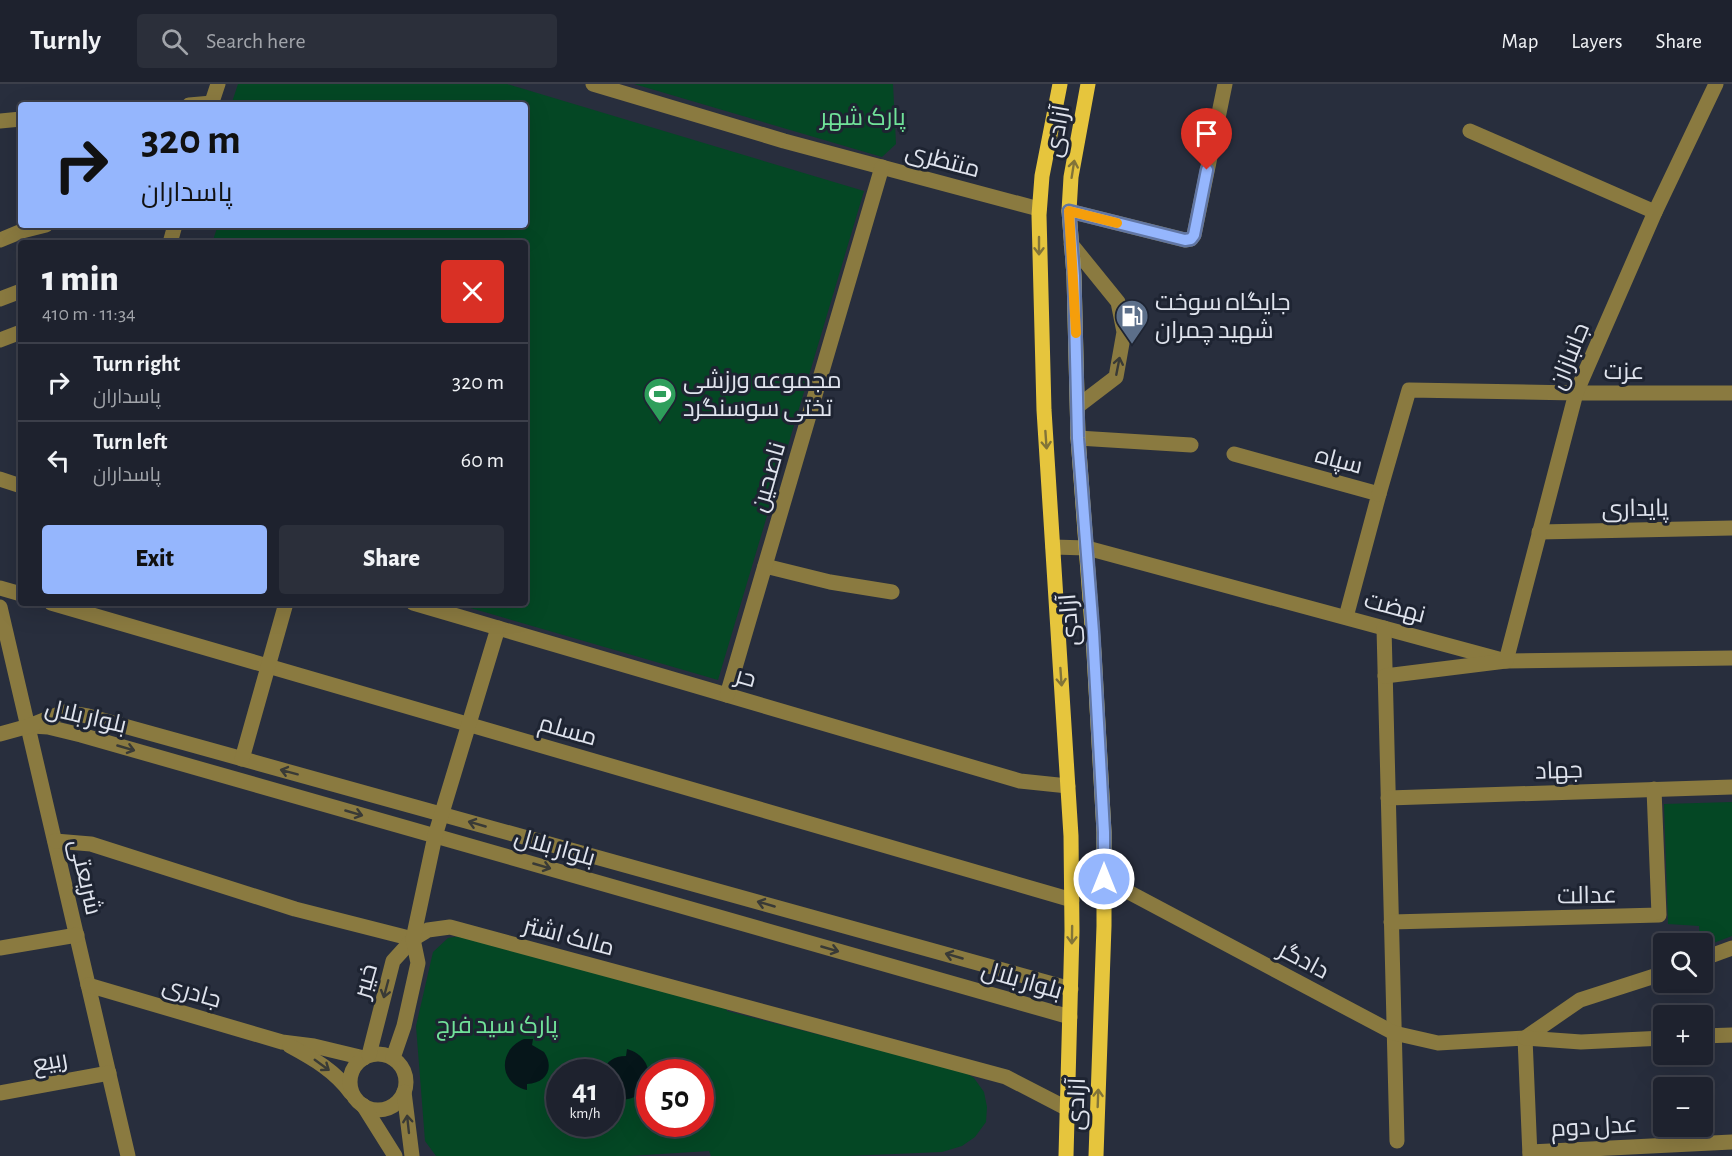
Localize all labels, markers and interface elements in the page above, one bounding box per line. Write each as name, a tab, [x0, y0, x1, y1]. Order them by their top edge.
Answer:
search box	[137, 14, 557, 68]
icon: search	[158, 25, 191, 58]
text: Turnly	[30, 27, 101, 55]
text: Search here	[206, 30, 306, 52]
text: Map	[1502, 31, 1538, 52]
text: Layers	[1571, 31, 1622, 52]
text: Share	[1655, 31, 1702, 52]
street label: آزادی	[1040, 102, 1075, 159]
park label: پارک شهر	[818, 105, 906, 133]
pin	[1181, 108, 1232, 170]
icon: arrive	[1190, 117, 1223, 150]
text: 320 m	[141, 119, 241, 161]
icon: right	[42, 126, 120, 204]
street label: منتظری	[903, 140, 983, 183]
one-way arrow	[1068, 160, 1079, 179]
text: پاسداران	[141, 179, 233, 206]
one-way arrow	[1033, 235, 1045, 255]
button: close	[441, 260, 504, 323]
text: 1 min	[42, 261, 119, 297]
place label: جایگاه سوخت شهید چمران	[1155, 291, 1291, 346]
fuel station icon: جایگاه سوخت شهید چمران	[1114, 298, 1150, 345]
text: 410 m · 11:34	[42, 304, 136, 324]
street label: جانبازان	[1546, 320, 1595, 394]
text: Turn right	[93, 353, 180, 375]
one-way arrow	[1113, 357, 1124, 377]
street label: عزت	[1604, 360, 1644, 384]
icon: right	[42, 366, 75, 399]
place label: مجموعه ورزشی تختی سوسنگرد	[683, 368, 842, 422]
text: 320 m	[452, 371, 504, 393]
sports icon: مجموعه ورزشی تختی سوسنگرد	[642, 376, 678, 423]
text: پاسداران	[93, 387, 161, 407]
one-way arrow	[1041, 430, 1052, 450]
text: Turn left	[93, 431, 167, 453]
street label: ناصحین	[748, 440, 791, 515]
street label: سپاه	[1312, 443, 1365, 481]
icon: left	[42, 444, 75, 477]
text: 60 m	[461, 449, 504, 471]
text: پاسداران	[93, 465, 161, 485]
street label: پایداری	[1601, 496, 1669, 525]
button: Exit	[42, 525, 267, 594]
button: Share	[279, 525, 504, 594]
street label: نهضت	[1361, 588, 1428, 629]
street label: آزادی	[1054, 592, 1085, 647]
street label: حر	[731, 663, 759, 692]
one-way arrow	[1056, 667, 1067, 686]
street label: بلوار بلال	[42, 696, 129, 739]
street label: مسلم	[535, 711, 600, 754]
one-way arrow	[116, 743, 135, 754]
street label: جهاد	[1535, 758, 1583, 785]
one-way arrow	[280, 766, 299, 777]
one-way arrow	[344, 808, 363, 819]
one-way arrow	[468, 818, 487, 829]
street label: بلوار بلال	[511, 825, 598, 872]
street label: شریعتی	[64, 837, 106, 917]
position arrow	[1072, 847, 1136, 911]
one-way arrow	[532, 861, 551, 872]
street label: عدالت	[1557, 883, 1617, 909]
one-way arrow	[757, 898, 776, 909]
street label: مالک اشتر	[519, 912, 617, 961]
one-way arrow	[1066, 924, 1078, 944]
map controls	[1653, 933, 1713, 1137]
button: search	[1653, 933, 1713, 993]
street label: دادگر	[1273, 937, 1333, 984]
one-way arrow	[820, 943, 839, 955]
one-way arrow	[945, 950, 964, 961]
street label: بلوار بلال	[978, 958, 1065, 1005]
street label: خیبر	[349, 961, 382, 1003]
street label: جادری	[159, 973, 224, 1014]
one-way arrow	[379, 979, 391, 998]
button: +	[1653, 1005, 1713, 1065]
park label: پارک سید فرج	[436, 1014, 559, 1041]
street label: ربیع	[31, 1047, 70, 1080]
one-way arrow	[313, 1059, 329, 1071]
speed limit sign: 50	[636, 1059, 714, 1137]
text: 41	[572, 1076, 598, 1106]
street label: آزادی	[1062, 1077, 1091, 1131]
button: −	[1653, 1077, 1713, 1137]
one-way arrow	[1093, 1088, 1104, 1108]
text: km/h	[570, 1106, 600, 1121]
street label: عدل دوم	[1550, 1113, 1638, 1144]
one-way arrow	[402, 1115, 413, 1134]

